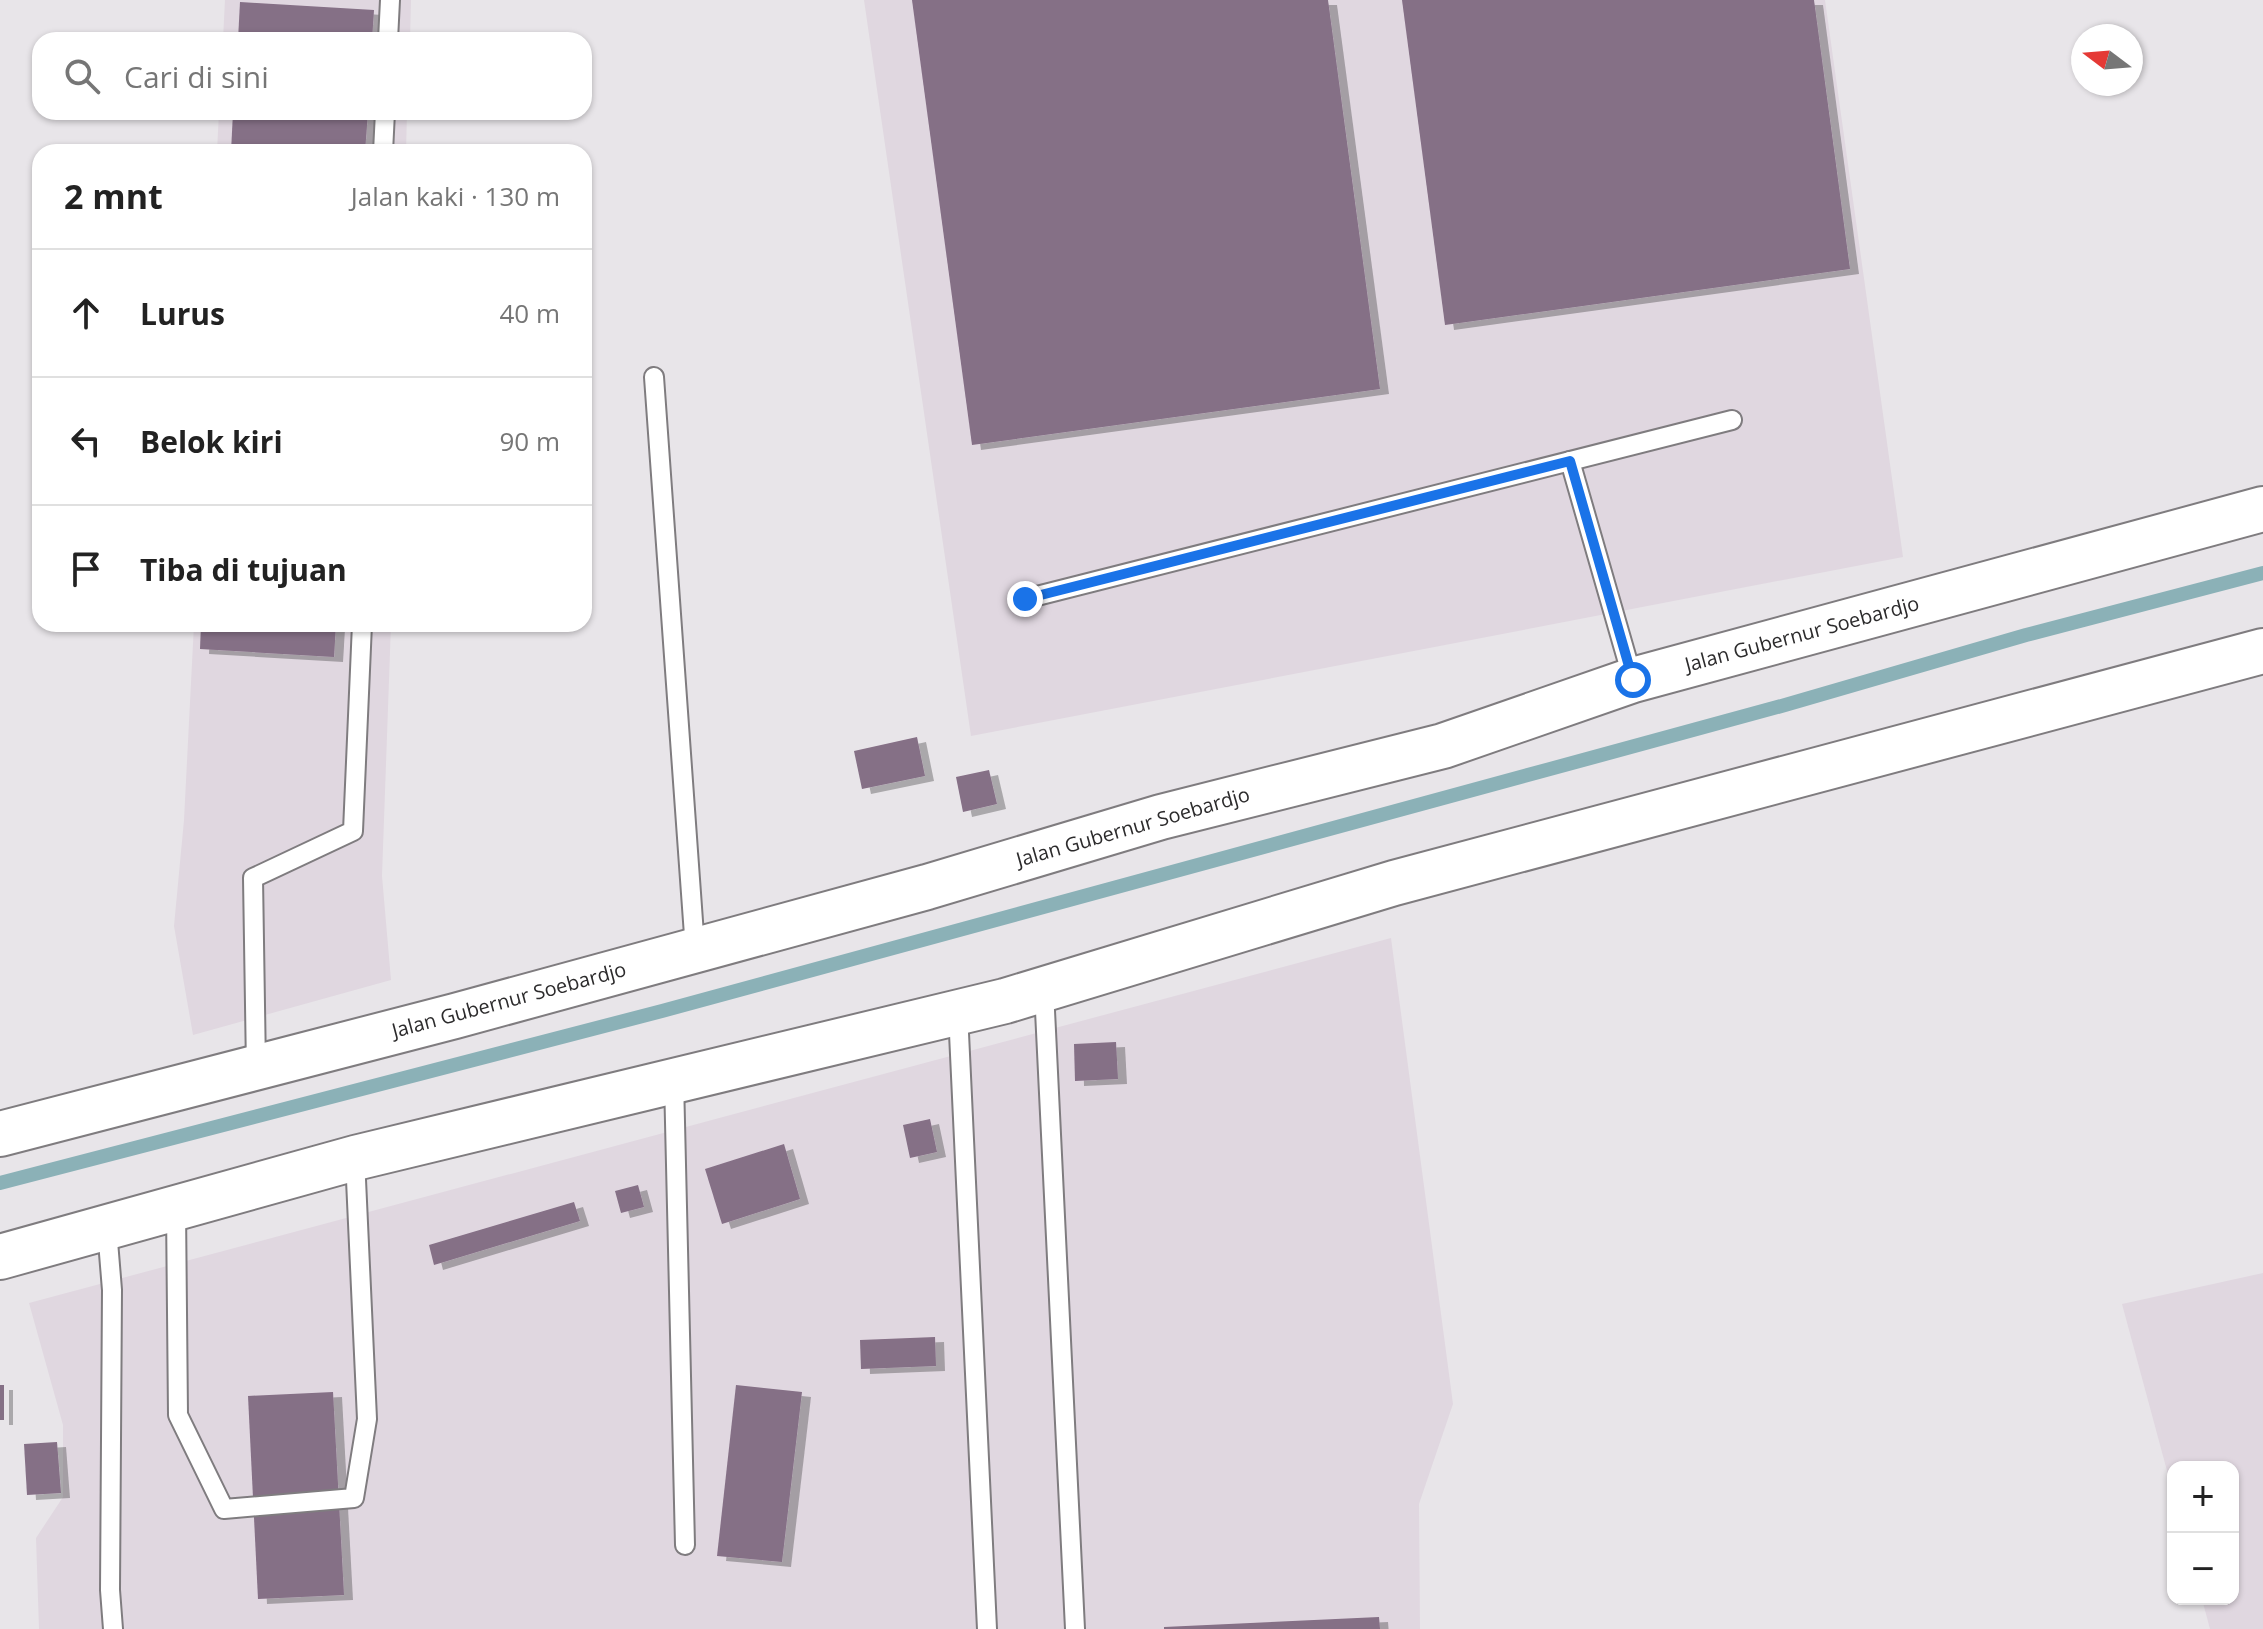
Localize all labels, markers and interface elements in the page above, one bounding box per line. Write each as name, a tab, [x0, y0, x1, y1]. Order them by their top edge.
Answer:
north arrow	[2071, 24, 2143, 96]
search box	[32, 32, 592, 120]
icon: search	[60, 54, 104, 98]
text: Cari di sini	[124, 56, 269, 97]
text: 2 mnt	[64, 173, 163, 219]
text: Jalan kaki · 130 m	[351, 178, 560, 214]
icon: ahead	[64, 291, 108, 335]
text: Lurus	[140, 293, 225, 334]
text: 40 m	[499, 295, 560, 331]
icon: left	[64, 419, 108, 463]
text: Belok kiri	[140, 421, 283, 462]
text: 90 m	[499, 423, 560, 459]
icon: arrive	[64, 547, 108, 591]
text: Tiba di tujuan	[140, 549, 347, 590]
route end	[1007, 581, 1043, 617]
street label: Jalan Gubernur Soebardjo	[1680, 589, 1922, 678]
route start	[1615, 662, 1651, 698]
street label: Jalan Gubernur Soebardjo	[1011, 780, 1253, 873]
street label: Jalan Gubernur Soebardjo	[387, 955, 629, 1044]
map controls	[2167, 1461, 2239, 1605]
button: +	[2167, 1461, 2239, 1533]
button: −	[2167, 1533, 2239, 1605]

